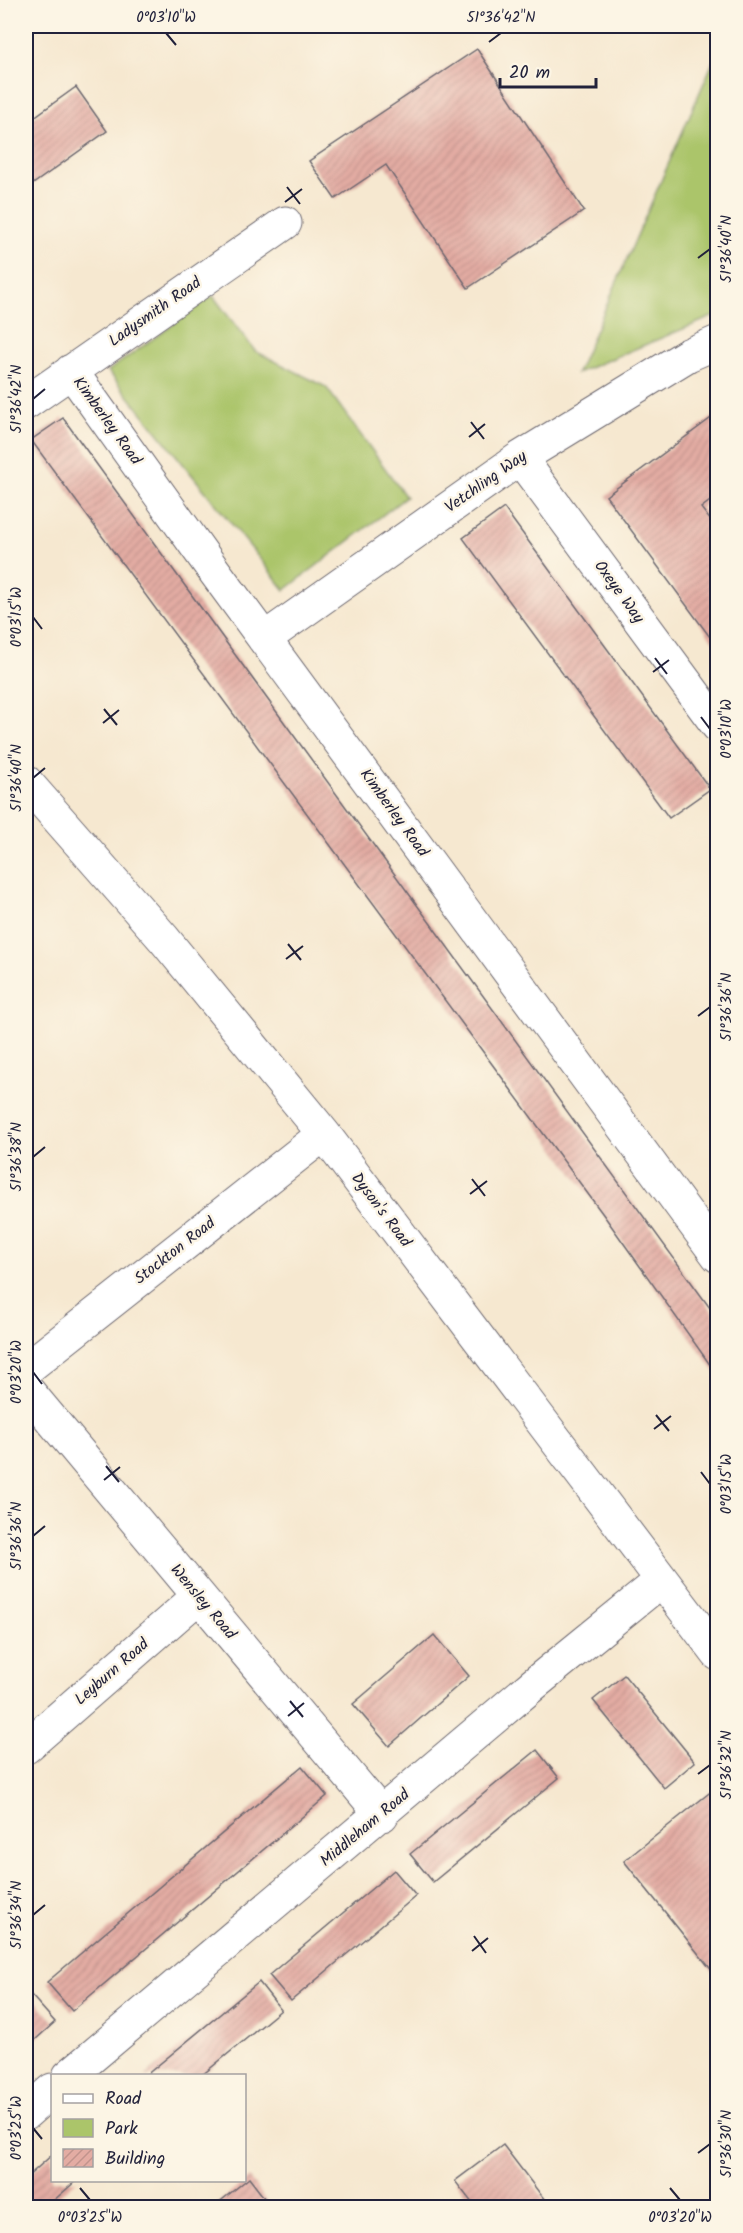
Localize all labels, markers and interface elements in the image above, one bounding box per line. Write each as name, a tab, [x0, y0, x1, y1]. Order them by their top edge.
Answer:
text: 0°03'10"W	[136, 6, 196, 30]
text: 51°36'42"N	[466, 6, 536, 30]
scale bar	[500, 51, 596, 89]
text: 20 m	[509, 59, 550, 88]
text: 51°36'40"N	[715, 215, 739, 283]
street label: Ladysmith Road	[103, 270, 207, 353]
text: 51°36'42"N	[5, 364, 29, 434]
street label: Kimberley Road	[66, 372, 148, 471]
street label: Vetchling Way	[440, 444, 533, 520]
street label: Oxeye Way	[588, 555, 651, 629]
text: 0°03'15"W	[5, 587, 29, 647]
text: 0°03'10"W	[715, 699, 739, 759]
text: 51°36'40"N	[5, 744, 29, 812]
street label: Kimberley Road	[353, 764, 435, 863]
text: 51°36'36"N	[715, 973, 739, 1041]
text: 51°36'38"N	[5, 1122, 29, 1192]
street label: Dyson's Road	[345, 1167, 418, 1253]
street label: Stockton Road	[129, 1211, 222, 1291]
text: 0°03'20"W	[5, 1340, 29, 1404]
text: 0°03'15"W	[715, 1454, 739, 1514]
text: 51°36'36"N	[5, 1502, 29, 1570]
street label: Wensley Road	[164, 1559, 243, 1646]
street label: Leyburn Road	[69, 1632, 156, 1712]
text: 51°36'32"N	[715, 1730, 739, 1800]
street label: Middleham Road	[315, 1782, 416, 1873]
text: 51°36'34"N	[5, 1881, 29, 1949]
legend	[51, 2074, 246, 2182]
text: Road	[105, 2085, 142, 2114]
text: 0°03'25"W	[5, 2096, 29, 2160]
text: 51°36'30"N	[715, 2110, 739, 2178]
text: Park	[105, 2115, 138, 2144]
text: Building	[105, 2145, 165, 2174]
text: 0°03'25"W	[58, 2206, 122, 2230]
text: 0°03'20"W	[648, 2206, 712, 2230]

